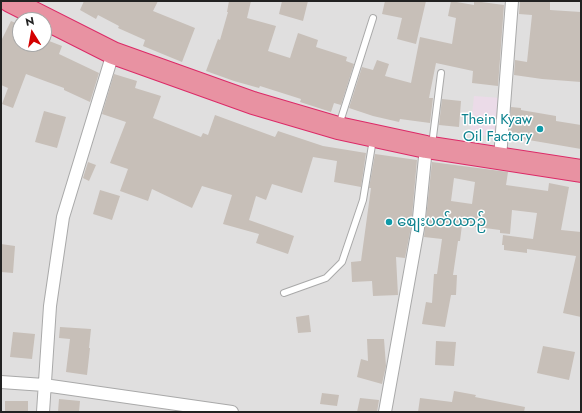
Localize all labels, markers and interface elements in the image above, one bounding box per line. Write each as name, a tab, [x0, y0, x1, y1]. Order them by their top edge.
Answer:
north arrow	[12, 12, 52, 52]
text: N	[24, 13, 36, 30]
place label: Thein Kyaw Oil Factory	[461, 111, 532, 146]
marker: Thein Kyaw Oil Factory	[535, 124, 545, 134]
place label: စျေးပတ်ယာဉ်	[397, 213, 486, 231]
marker: စျေးပတ်ယာဉ်	[384, 217, 394, 227]

